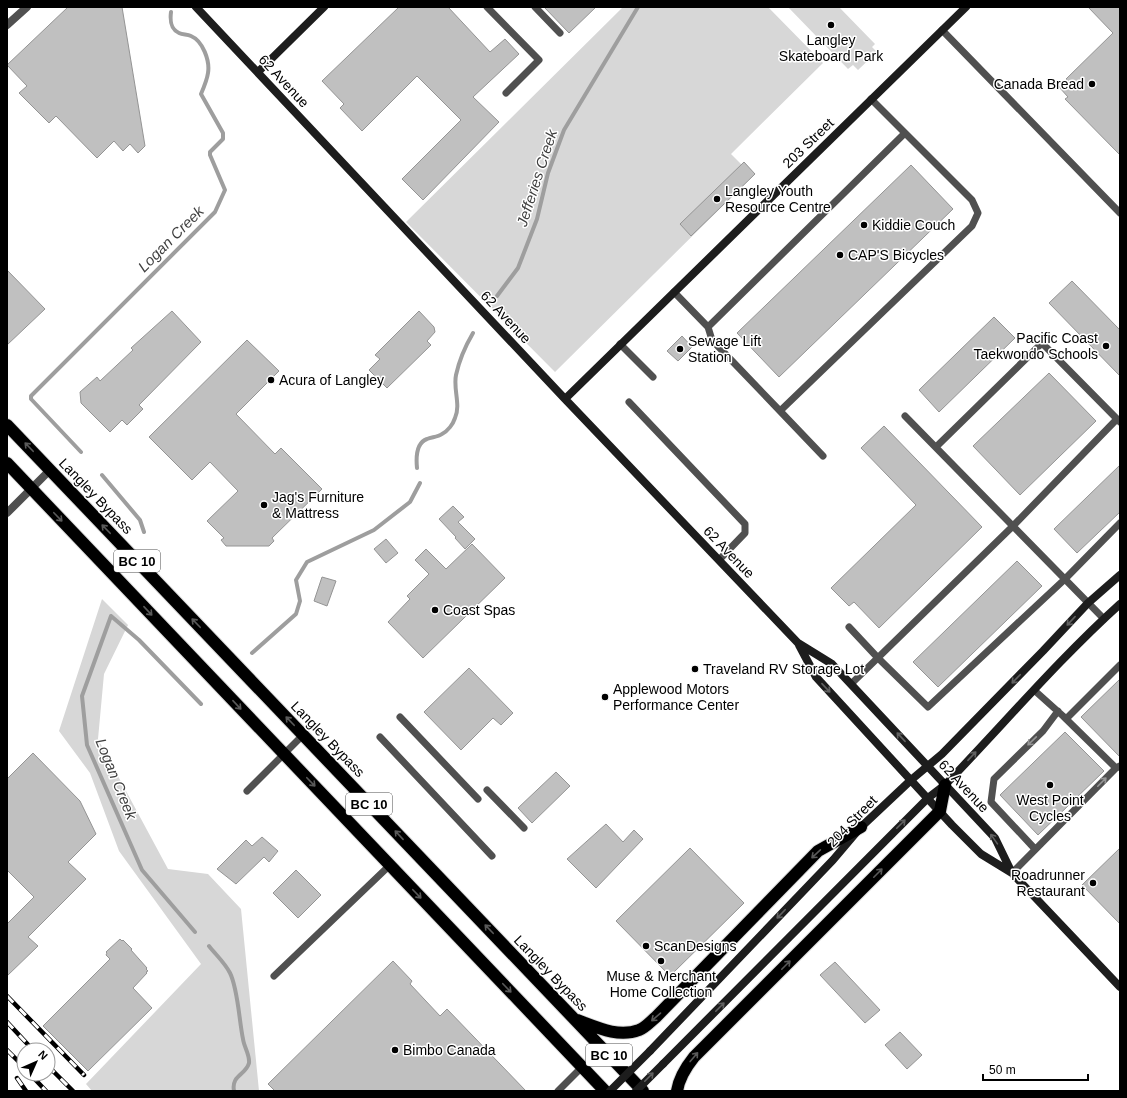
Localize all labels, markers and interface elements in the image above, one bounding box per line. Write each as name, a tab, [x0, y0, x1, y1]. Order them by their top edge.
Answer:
marker: Langley Skateboard Park	[826, 20, 836, 30]
place label: Langley Skateboard Park	[779, 32, 884, 64]
street label: 62 Avenue	[256, 51, 312, 111]
place label: Canada Bread	[994, 76, 1084, 92]
marker: Canada Bread	[1087, 79, 1097, 89]
street label: 203 Street	[779, 115, 837, 171]
water label: Jefferies Creek	[513, 126, 561, 229]
place label: Langley Youth Resource Centre	[725, 183, 831, 215]
marker: Langley Youth Resource Centre	[712, 194, 722, 204]
water label: Logan Creek	[134, 201, 208, 275]
place label: Kiddie Couch	[872, 217, 955, 233]
marker: Kiddie Couch	[859, 220, 869, 230]
place label: CAP'S Bicycles	[848, 247, 944, 263]
marker: CAP'S Bicycles	[835, 250, 845, 260]
street label: 62 Avenue	[478, 287, 534, 347]
place label: Pacific Coast Taekwondo Schools	[973, 330, 1098, 362]
place label: Sewage Lift Station	[688, 333, 761, 365]
marker: Pacific Coast Taekwondo Schools	[1101, 341, 1111, 351]
marker: Sewage Lift Station	[675, 344, 685, 354]
place label: Acura of Langley	[279, 372, 384, 388]
marker: Acura of Langley	[266, 375, 276, 385]
one-way arrow	[24, 442, 34, 452]
street label: Langley Bypass	[56, 455, 136, 537]
place label: Jag's Furniture & Mattress	[272, 489, 364, 521]
marker: Jag's Furniture & Mattress	[259, 500, 269, 510]
one-way arrow	[54, 511, 63, 522]
street label: 62 Avenue	[700, 523, 758, 581]
one-way arrow	[102, 524, 111, 534]
road number: BC 10	[114, 550, 160, 572]
place label: Coast Spas	[443, 602, 515, 618]
marker: Coast Spas	[430, 605, 440, 615]
one-way arrow	[143, 606, 153, 616]
one-way arrow	[1066, 616, 1076, 626]
one-way arrow	[191, 618, 201, 628]
place label: Traveland RV Storage Lot	[703, 661, 864, 677]
marker: Traveland RV Storage Lot	[690, 664, 700, 674]
one-way arrow	[1011, 674, 1021, 684]
place label: Applewood Motors Performance Center	[613, 681, 739, 713]
one-way arrow	[821, 683, 831, 693]
marker: Applewood Motors Performance Center	[600, 692, 610, 702]
street label: Langley Bypass	[288, 698, 368, 780]
one-way arrow	[233, 700, 242, 710]
one-way arrow	[285, 716, 295, 726]
one-way arrow	[896, 732, 905, 742]
water label: Logan Creek	[92, 736, 141, 823]
one-way arrow	[1027, 736, 1037, 746]
one-way arrow	[967, 752, 976, 762]
street label: 62 Avenue	[936, 756, 992, 816]
one-way arrow	[306, 777, 316, 787]
one-way arrow	[1097, 777, 1107, 787]
marker: West Point Cycles	[1045, 780, 1055, 790]
street label: 204 Street	[824, 792, 880, 850]
place label: West Point Cycles	[1016, 792, 1084, 824]
road number: BC 10	[346, 793, 392, 815]
one-way arrow	[896, 819, 906, 829]
one-way arrow	[394, 830, 404, 840]
one-way arrow	[990, 833, 998, 844]
one-way arrow	[811, 849, 821, 859]
place label: Roadrunner Restaurant	[1011, 867, 1085, 899]
one-way arrow	[873, 868, 883, 878]
marker: Roadrunner Restaurant	[1088, 878, 1098, 888]
one-way arrow	[412, 889, 422, 899]
one-way arrow	[776, 909, 786, 919]
one-way arrow	[484, 924, 494, 934]
street label: Langley Bypass	[511, 932, 591, 1014]
place label: ScanDesigns	[654, 938, 737, 954]
marker: ScanDesigns	[641, 941, 651, 951]
marker: Muse & Merchant Home Collection	[656, 956, 666, 966]
one-way arrow	[781, 960, 791, 970]
place label: Muse & Merchant Home Collection	[606, 968, 716, 1000]
one-way arrow	[502, 983, 511, 993]
one-way arrow	[715, 1002, 725, 1012]
one-way arrow	[651, 1012, 661, 1022]
north arrow	[16, 1042, 56, 1082]
place label: Bimbo Canada	[403, 1042, 496, 1058]
road number: BC 10	[586, 1044, 632, 1066]
marker: Bimbo Canada	[390, 1045, 400, 1055]
text: N	[36, 1048, 50, 1062]
one-way arrow	[690, 1051, 699, 1062]
scale bar	[983, 1056, 1088, 1082]
text: 50 m	[989, 1063, 1016, 1077]
one-way arrow	[644, 1072, 654, 1082]

